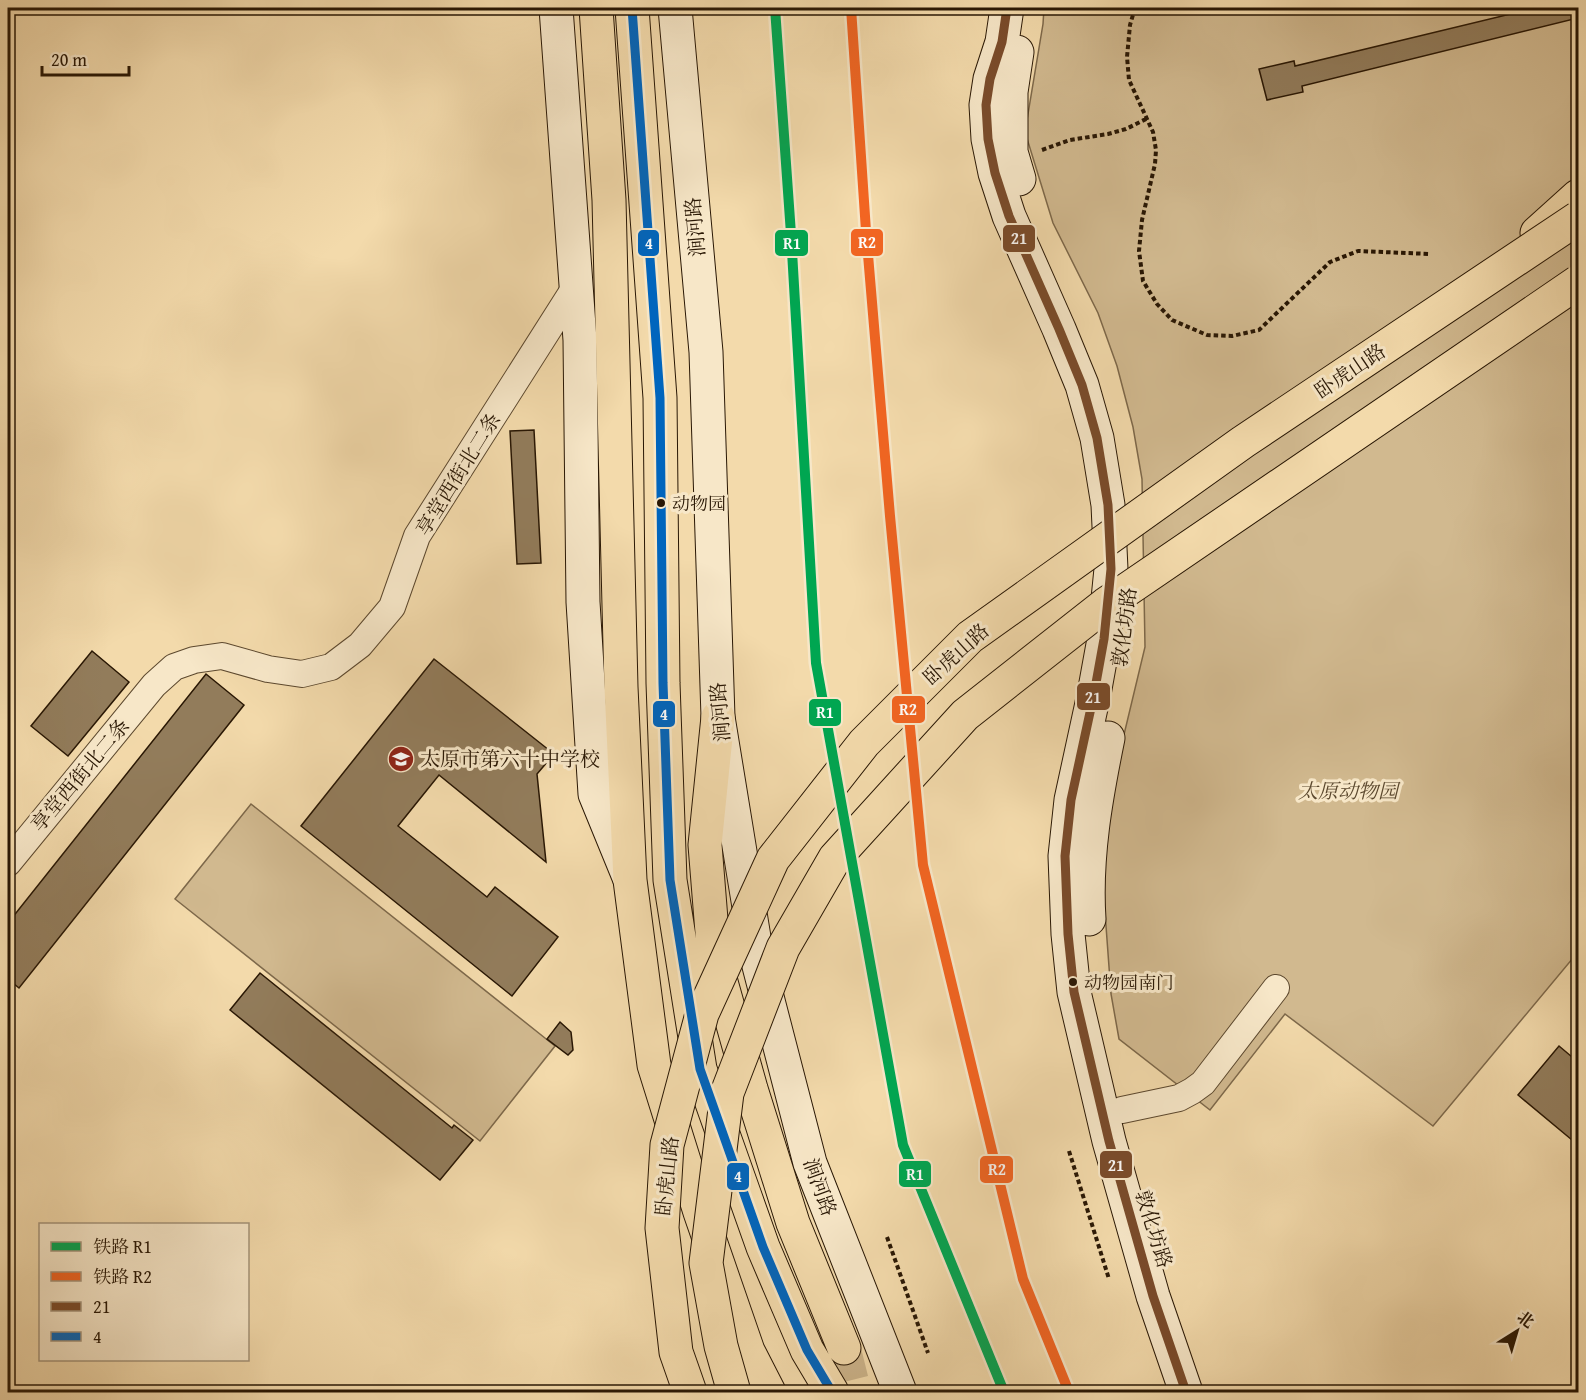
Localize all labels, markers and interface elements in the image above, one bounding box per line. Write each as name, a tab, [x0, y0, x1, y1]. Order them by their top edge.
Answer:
scale bar	[42, 39, 129, 77]
text: 20 m	[51, 46, 87, 73]
street label: 涧河路	[677, 196, 712, 258]
line badge: 21	[1002, 224, 1036, 253]
text: 21	[1011, 226, 1027, 250]
line badge: R2	[850, 228, 884, 257]
line badge: 4	[637, 229, 660, 257]
line badge: R1	[774, 229, 809, 257]
text: R2	[858, 230, 876, 254]
text: 4	[645, 231, 653, 255]
text: R1	[783, 231, 801, 255]
street label: 卧虎山路	[1308, 336, 1391, 405]
street label: 享堂西街北二条	[408, 407, 507, 541]
place label: 动物园	[672, 490, 726, 517]
marker: 动物园	[655, 497, 667, 509]
street label: 敦化坊路	[1104, 585, 1143, 668]
street label: 卧虎山路	[916, 616, 995, 691]
street label: 涧河路	[702, 681, 737, 743]
line badge: 21	[1076, 682, 1111, 711]
text: 21	[1085, 685, 1101, 709]
line badge: R2	[891, 695, 926, 724]
text: R2	[899, 697, 917, 721]
line badge: R1	[808, 698, 842, 727]
line badge: 4	[652, 700, 676, 728]
text: R1	[816, 700, 834, 724]
text: 4	[660, 702, 668, 726]
street label: 享堂西街北二条	[24, 712, 136, 838]
school or university icon: 太原市第六十中学校	[386, 744, 416, 774]
place label: 太原市第六十中学校	[420, 744, 600, 773]
park label: 太原动物园	[1298, 776, 1401, 805]
place label: 动物园南门	[1084, 969, 1174, 996]
marker: 动物园南门	[1067, 976, 1079, 988]
street label: 卧虎山路	[648, 1135, 685, 1217]
line badge: 21	[1099, 1150, 1133, 1179]
text: 21	[1108, 1153, 1124, 1177]
street label: 涧河路	[797, 1154, 844, 1220]
line badge: R2	[979, 1155, 1014, 1184]
text: R2	[988, 1157, 1006, 1181]
line badge: R1	[898, 1160, 932, 1188]
line badge: 4	[726, 1162, 750, 1191]
text: R1	[906, 1162, 924, 1186]
text: 4	[734, 1164, 742, 1188]
street label: 敦化坊路	[1129, 1186, 1180, 1271]
legend	[39, 1223, 249, 1361]
text: 铁路 R1	[93, 1233, 152, 1260]
text: 铁路 R2	[93, 1263, 152, 1290]
text: 21	[93, 1293, 110, 1320]
north arrow	[1487, 1301, 1547, 1361]
text: 北	[1512, 1305, 1540, 1333]
text: 4	[93, 1323, 102, 1350]

